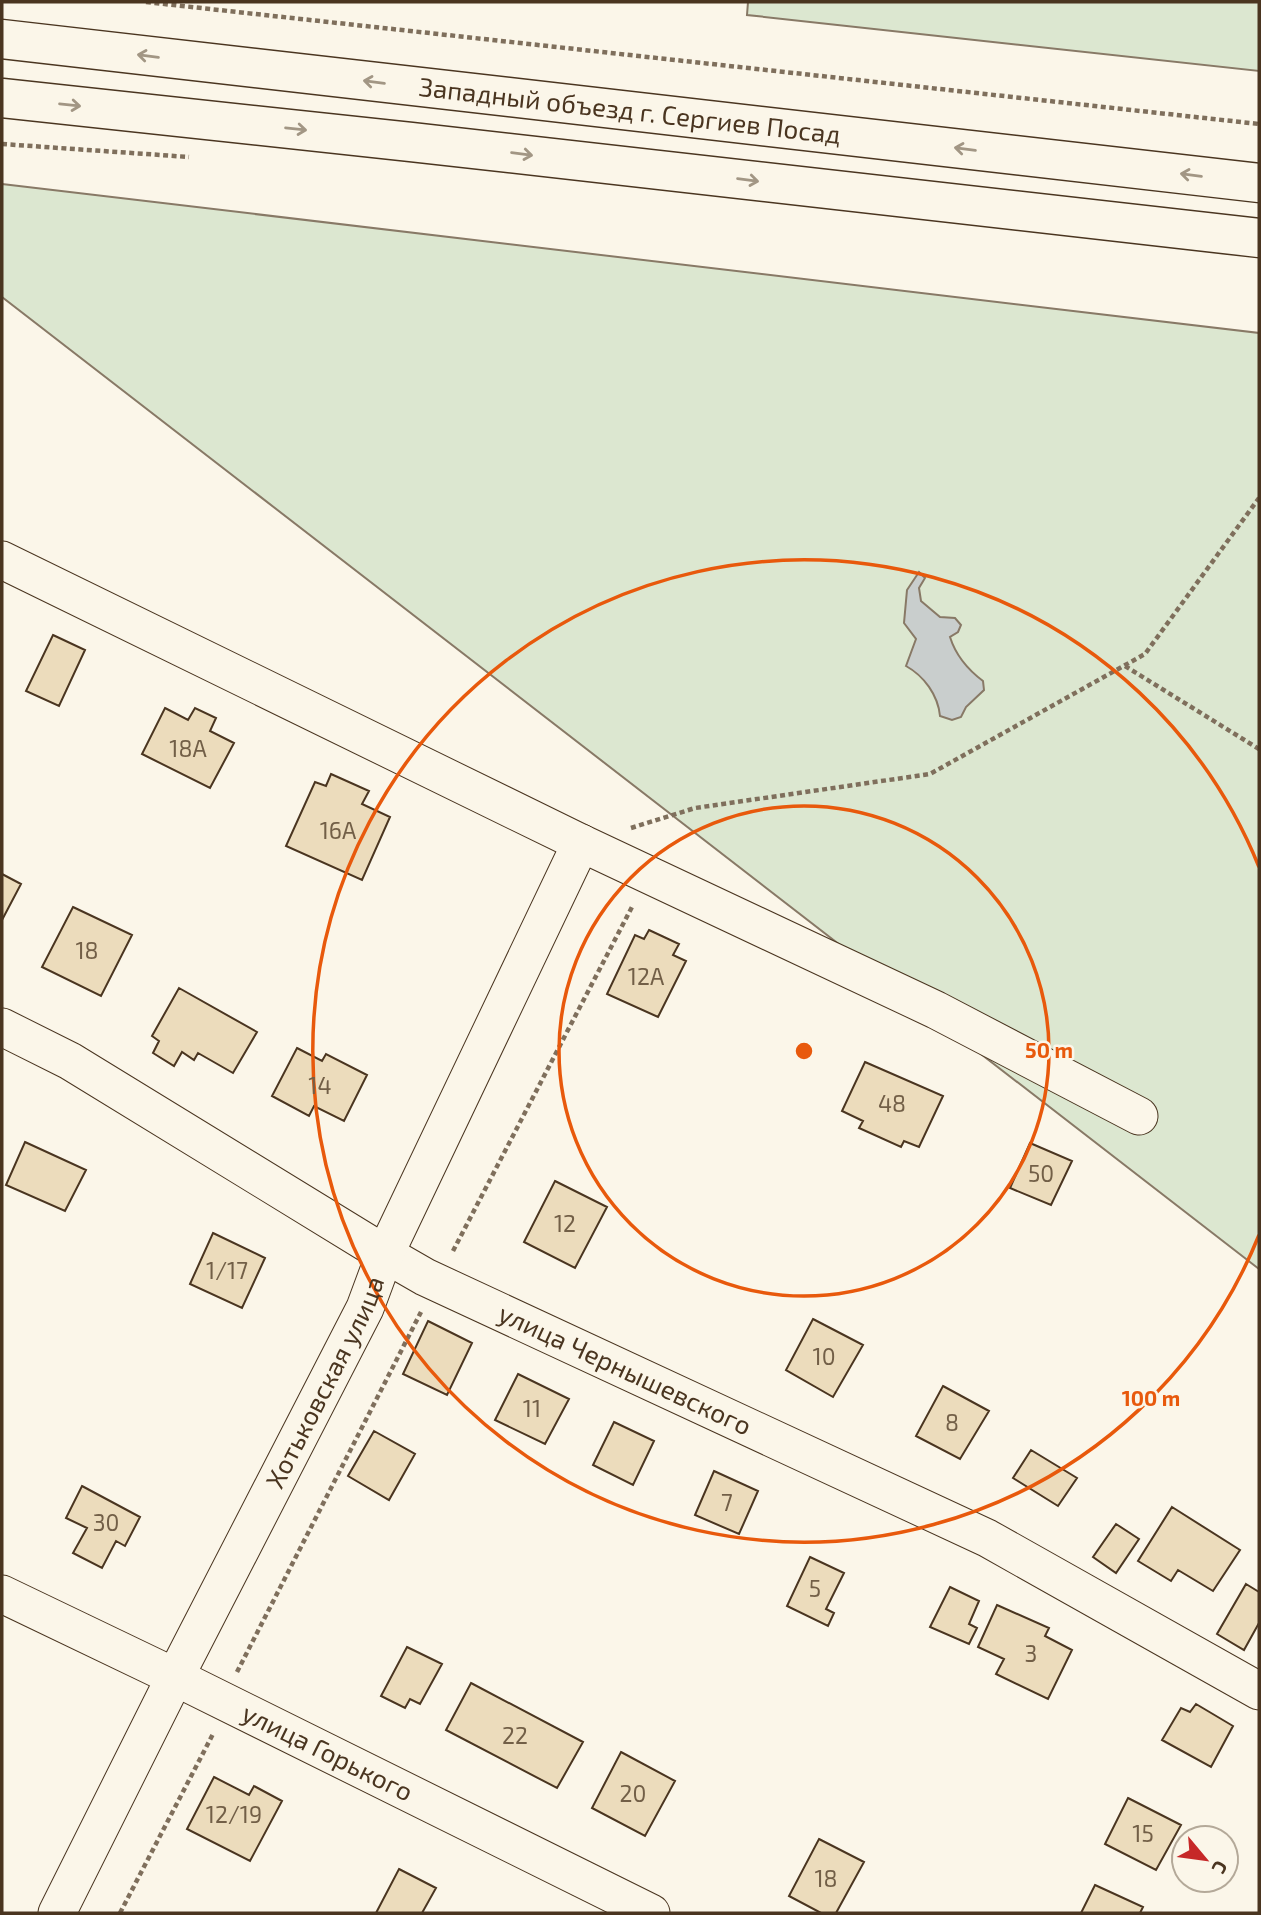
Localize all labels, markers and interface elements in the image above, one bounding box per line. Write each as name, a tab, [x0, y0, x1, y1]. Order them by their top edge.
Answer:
one-way arrow	[137, 49, 160, 62]
street label: Западный объезд г. Сергиев Посад	[417, 70, 843, 149]
one-way arrow	[363, 75, 386, 88]
one-way arrow	[58, 99, 80, 112]
one-way arrow	[284, 123, 307, 136]
one-way arrow	[955, 142, 977, 155]
one-way arrow	[510, 148, 533, 161]
one-way arrow	[1181, 168, 1203, 181]
one-way arrow	[736, 174, 759, 187]
house number: 18А	[169, 734, 207, 762]
house number: 16А	[320, 816, 357, 844]
house number: 18	[75, 936, 99, 964]
house number: 12А	[628, 962, 665, 990]
text: 50 m	[1025, 1037, 1073, 1062]
centre of rings	[792, 1039, 816, 1063]
house number: 14	[308, 1071, 332, 1099]
house number: 48	[878, 1089, 906, 1117]
house number: 50	[1028, 1159, 1054, 1187]
house number: 12	[554, 1209, 576, 1237]
house number: 1/17	[206, 1256, 248, 1284]
street label: Хотьковская улица	[258, 1271, 390, 1493]
street label: улица Чернышевского	[494, 1296, 757, 1441]
house number: 10	[812, 1342, 836, 1370]
text: 100 m	[1122, 1385, 1180, 1410]
house number: 11	[523, 1394, 541, 1422]
house number: 8	[945, 1408, 959, 1436]
house number: 7	[721, 1488, 733, 1516]
house number: 30	[93, 1508, 119, 1536]
house number: 5	[809, 1574, 821, 1602]
house number: 3	[1025, 1639, 1037, 1667]
street label: улица Горького	[237, 1696, 419, 1807]
house number: 22	[502, 1721, 528, 1749]
house number: 20	[620, 1779, 646, 1807]
house number: 12/19	[206, 1800, 262, 1828]
house number: 15	[1132, 1819, 1154, 1847]
north arrow	[1170, 1824, 1240, 1894]
text: С	[1208, 1857, 1233, 1878]
house number: 18	[814, 1864, 838, 1892]

